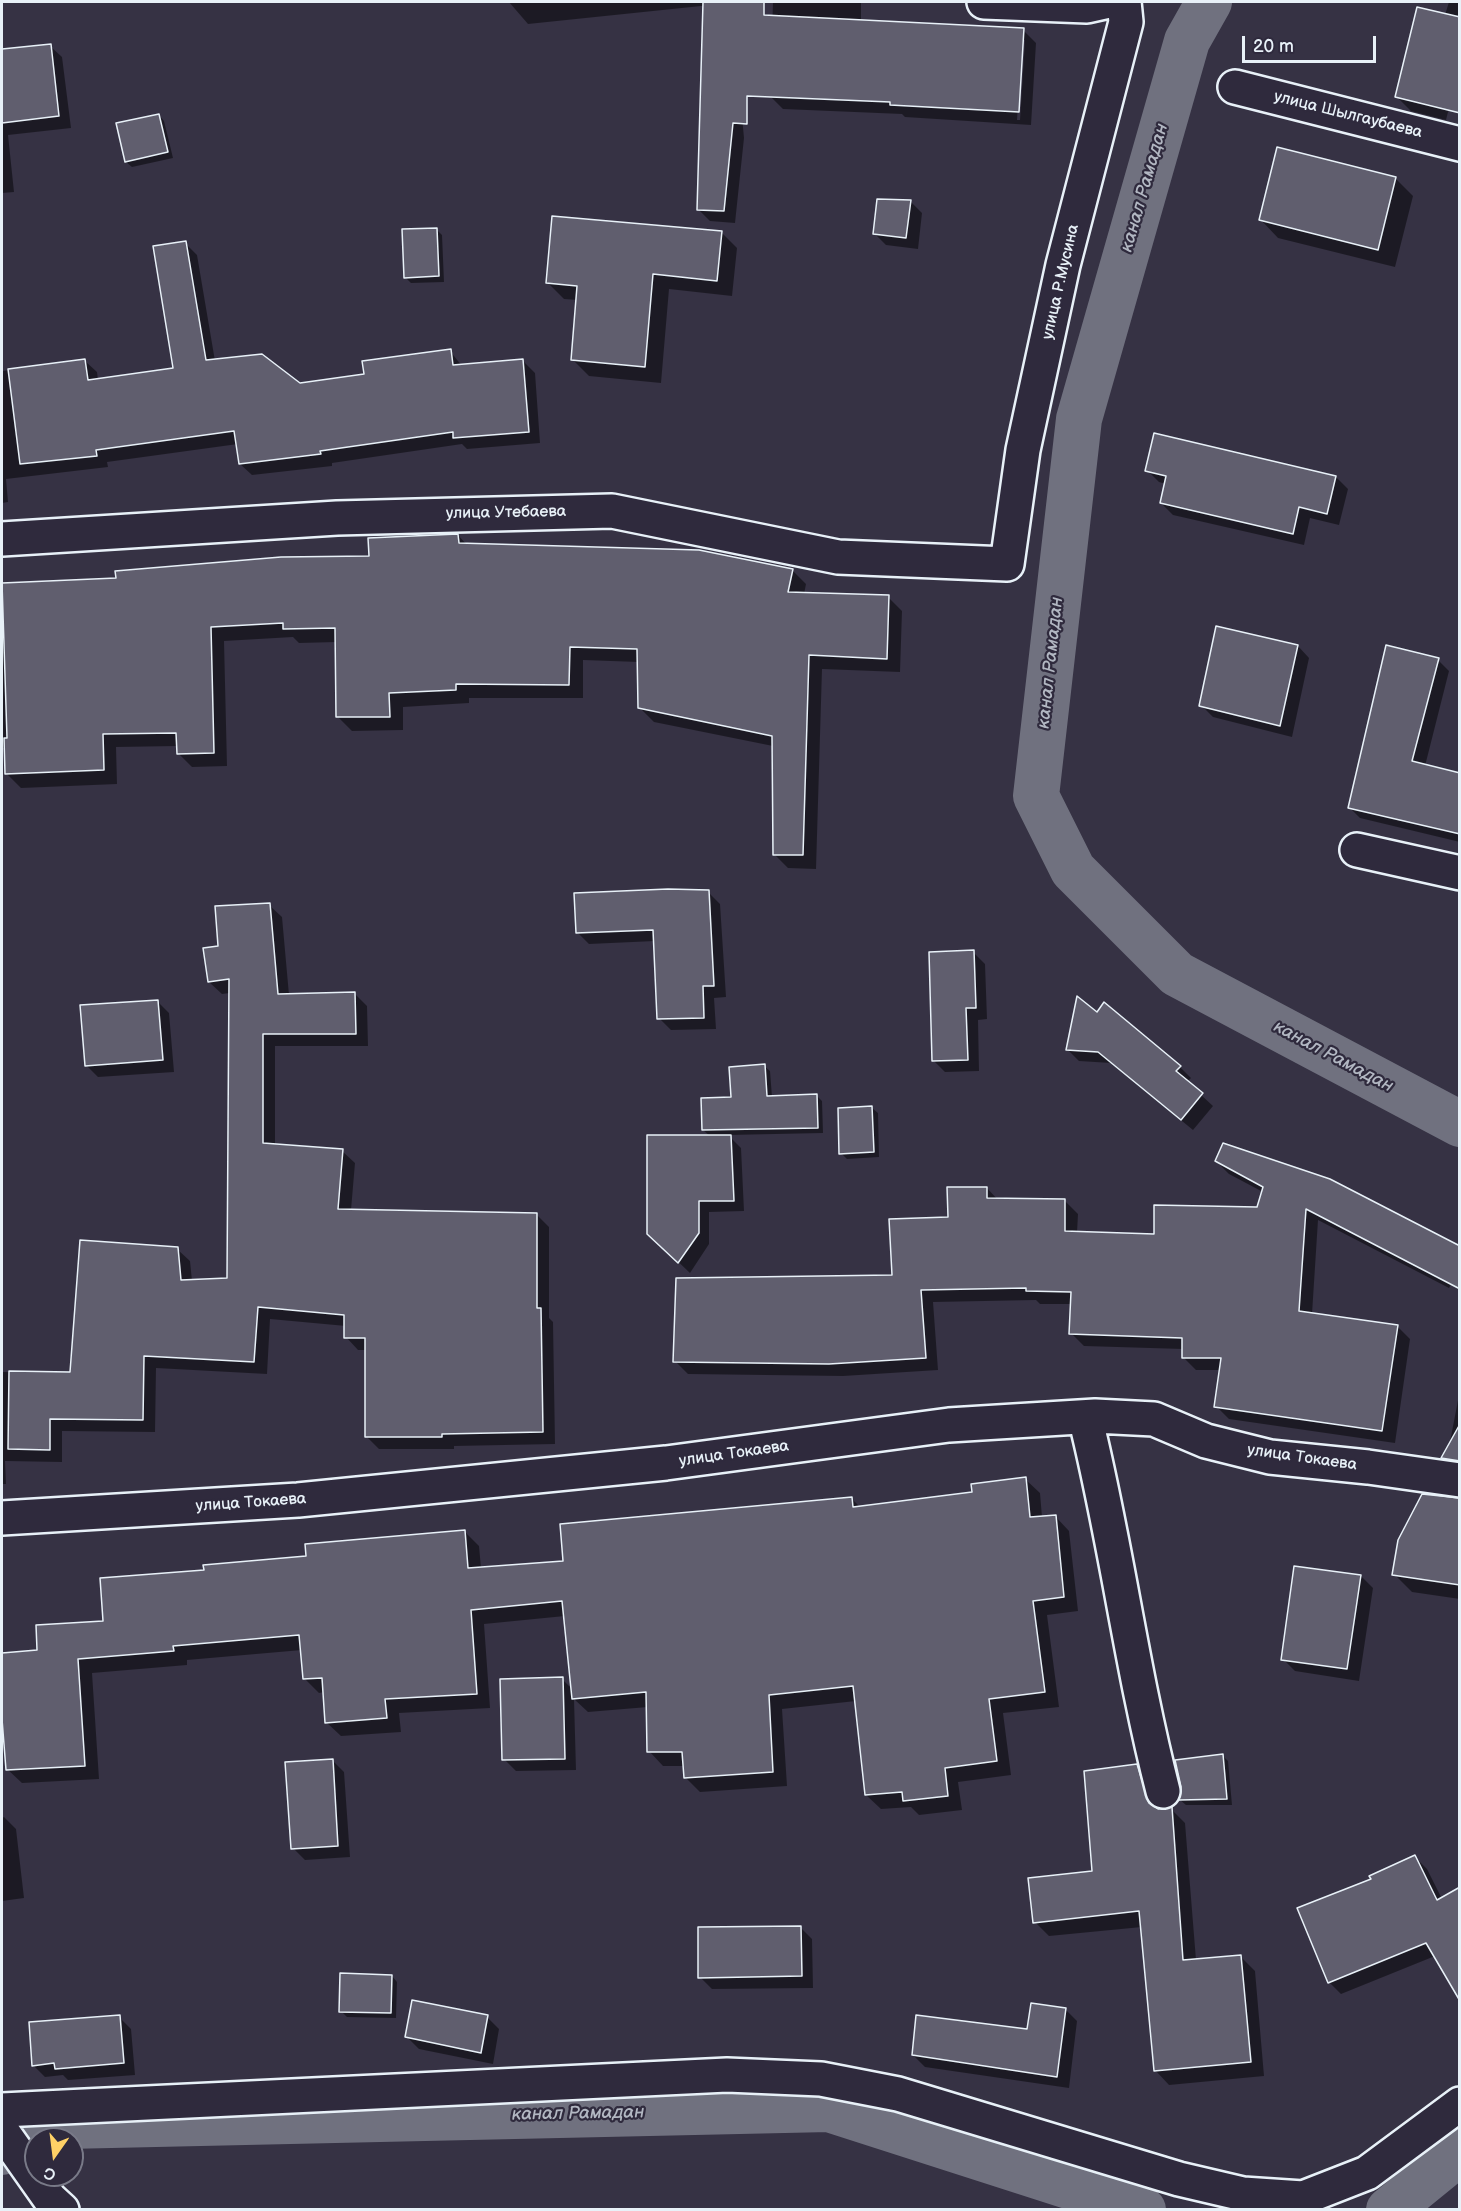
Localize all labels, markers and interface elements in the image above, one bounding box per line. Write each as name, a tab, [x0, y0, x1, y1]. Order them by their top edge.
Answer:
scale bar	[1245, 24, 1378, 62]
text: 20 m	[1253, 36, 1294, 57]
street label: улица Шылгаубаева	[1272, 87, 1424, 143]
water label: канал Рамадан	[1116, 121, 1174, 255]
street label: улица Р.Мусина	[1038, 222, 1084, 342]
street label: улица Утебаева	[446, 502, 566, 524]
water label: канал Рамадан	[1033, 596, 1069, 730]
water label: канал Рамадан	[1269, 1016, 1397, 1098]
street label: улица Токаева	[678, 1437, 790, 1471]
street label: улица Токаева	[1246, 1441, 1358, 1475]
street label: улица Токаева	[195, 1490, 307, 1516]
water label: канал Рамадан	[512, 2102, 644, 2126]
north arrow	[24, 2127, 84, 2187]
text: С	[42, 2162, 58, 2184]

